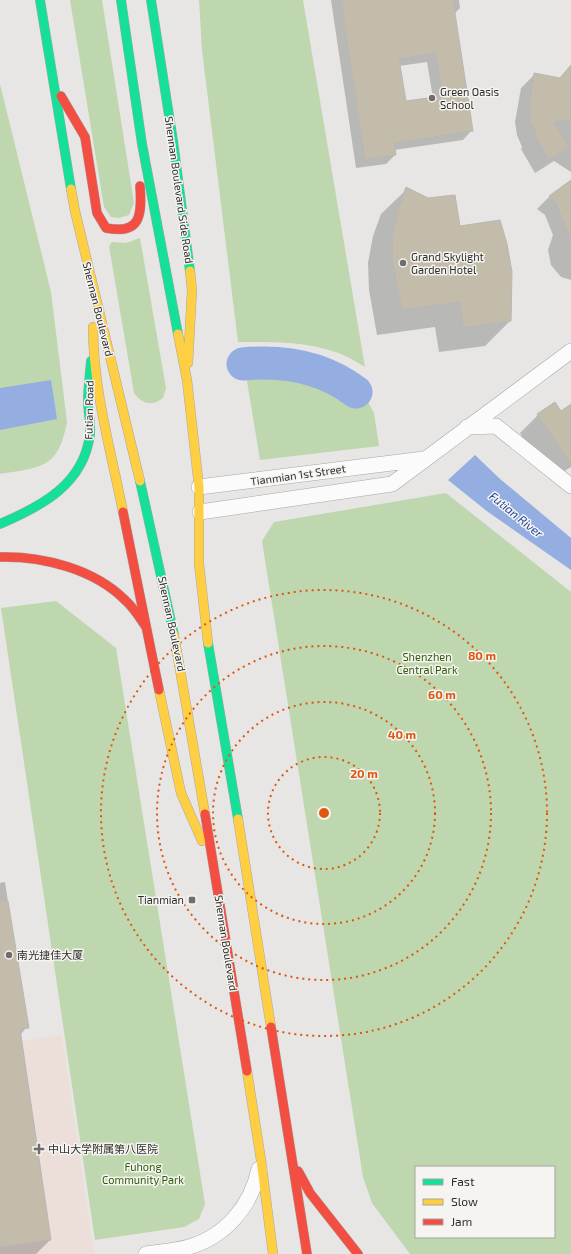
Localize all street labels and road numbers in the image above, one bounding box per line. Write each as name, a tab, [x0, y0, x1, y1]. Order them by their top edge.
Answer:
street label: Shennan Boulevard Side Road	[163, 116, 196, 264]
street label: Shennan Boulevard	[80, 260, 117, 358]
street label: Futian Road	[81, 380, 96, 440]
street label: Tianmian 1st Street	[250, 461, 346, 488]
street label: Shennan Boulevard	[156, 575, 189, 673]
street label: Shennan Boulevard	[212, 894, 241, 992]

